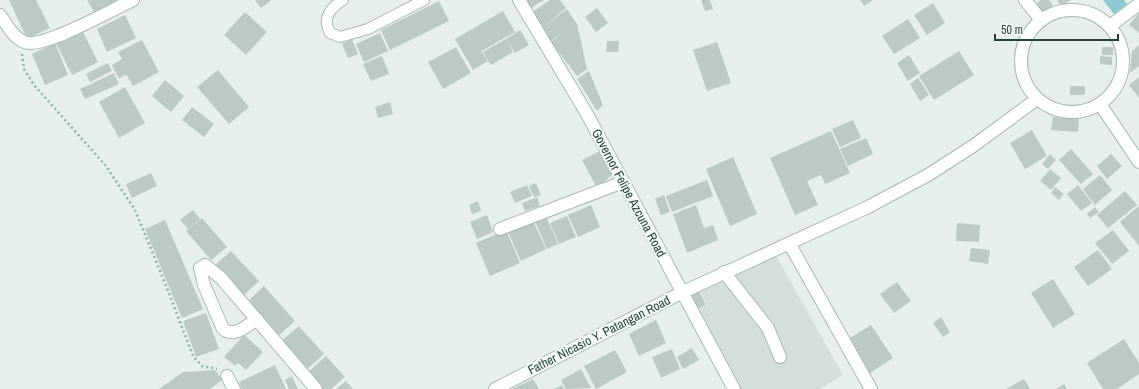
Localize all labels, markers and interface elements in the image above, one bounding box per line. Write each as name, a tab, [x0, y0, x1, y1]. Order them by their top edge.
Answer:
scale bar	[995, 16, 1118, 42]
text: 50 m	[1001, 22, 1023, 38]
street label: Governor Felipe Azcuna Road	[588, 126, 670, 260]
street label: Father Nicasio Y. Patangan Road	[525, 292, 673, 378]

